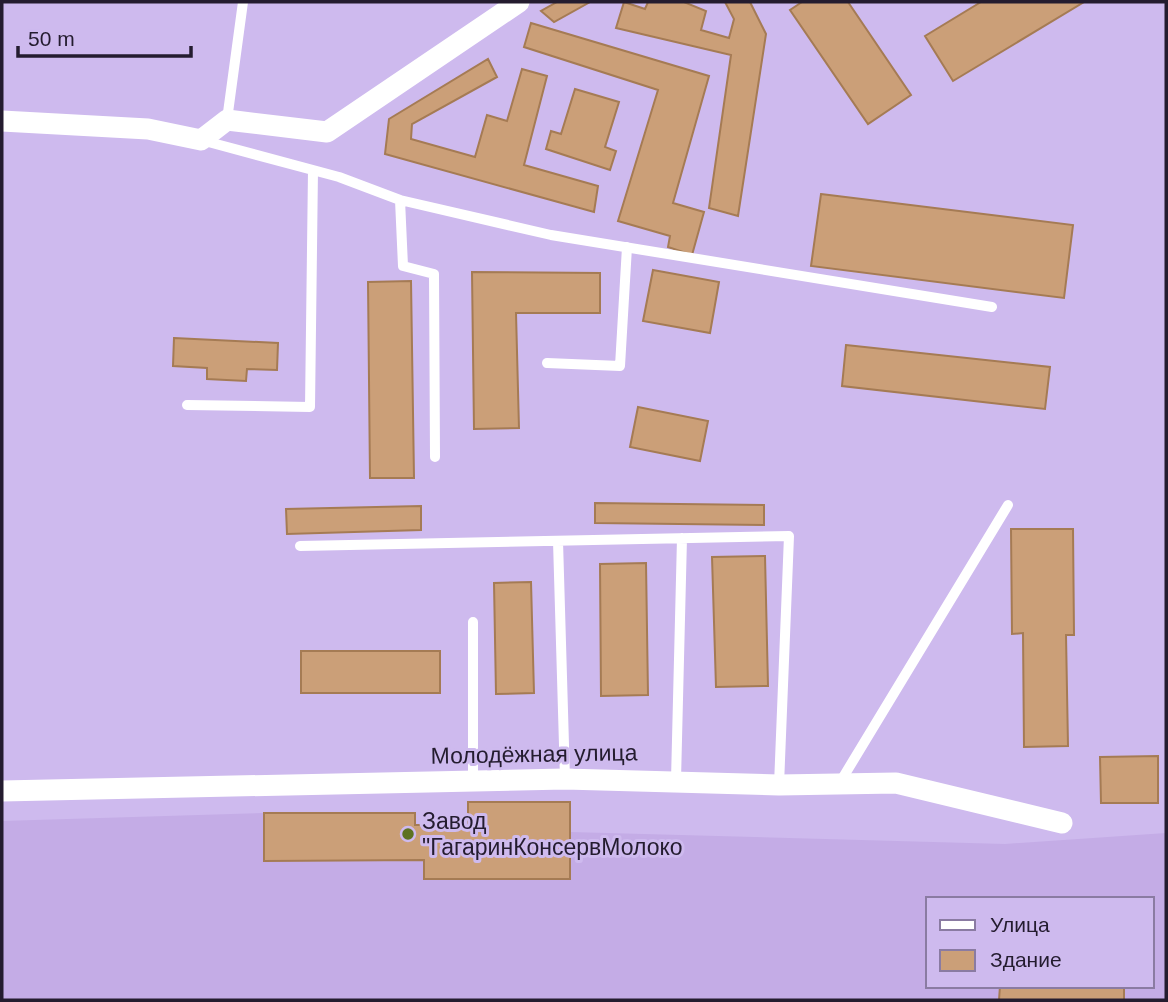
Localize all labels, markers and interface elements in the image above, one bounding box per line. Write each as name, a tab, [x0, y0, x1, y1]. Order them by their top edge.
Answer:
scale bar	[18, 14, 191, 58]
text: 50 m	[28, 27, 75, 50]
street label: Молодёжная улица	[430, 739, 638, 769]
place label: Завод "ГагаринКонсервМолоко	[422, 808, 683, 860]
marker: Завод "ГагаринКонсервМолоко	[400, 826, 416, 842]
legend	[926, 897, 1154, 988]
text: Улица	[990, 913, 1050, 936]
text: Здание	[990, 948, 1062, 971]

